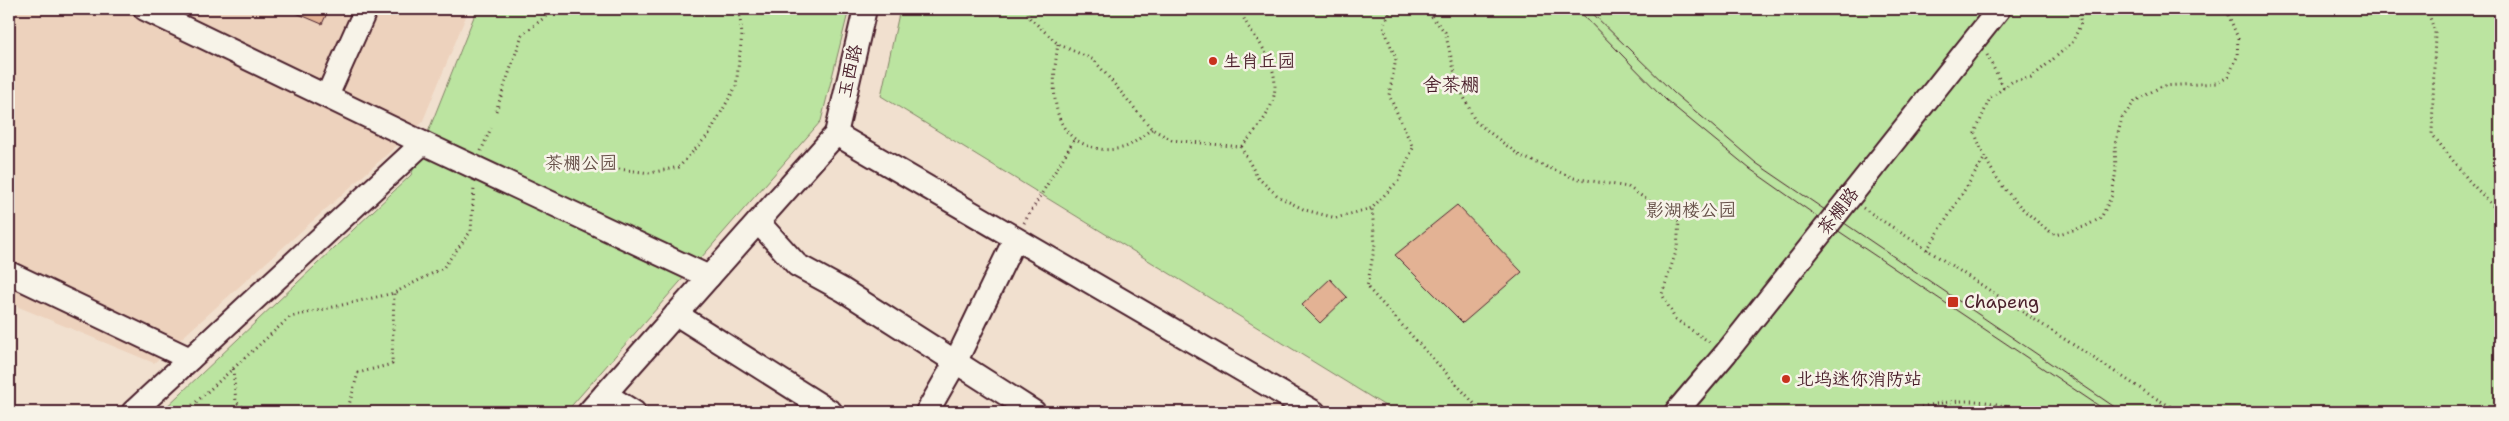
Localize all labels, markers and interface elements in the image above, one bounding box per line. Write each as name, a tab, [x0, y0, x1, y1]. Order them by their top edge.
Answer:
street label: 玉西路	[832, 42, 868, 100]
place label: 生肖丘园	[1223, 49, 1295, 73]
marker: 生肖丘园	[1207, 55, 1219, 67]
district label: 舍茶棚	[1422, 72, 1480, 97]
park label: 茶棚公园	[545, 151, 617, 175]
street label: 茶棚路	[1812, 182, 1864, 240]
park label: 影湖楼公园	[1646, 198, 1736, 222]
place label: Chapeng	[1964, 290, 2039, 314]
marker: Chapeng	[1946, 295, 1960, 309]
place label: 北坞迷你消防站	[1796, 367, 1922, 391]
marker: 北坞迷你消防站	[1780, 373, 1792, 385]

